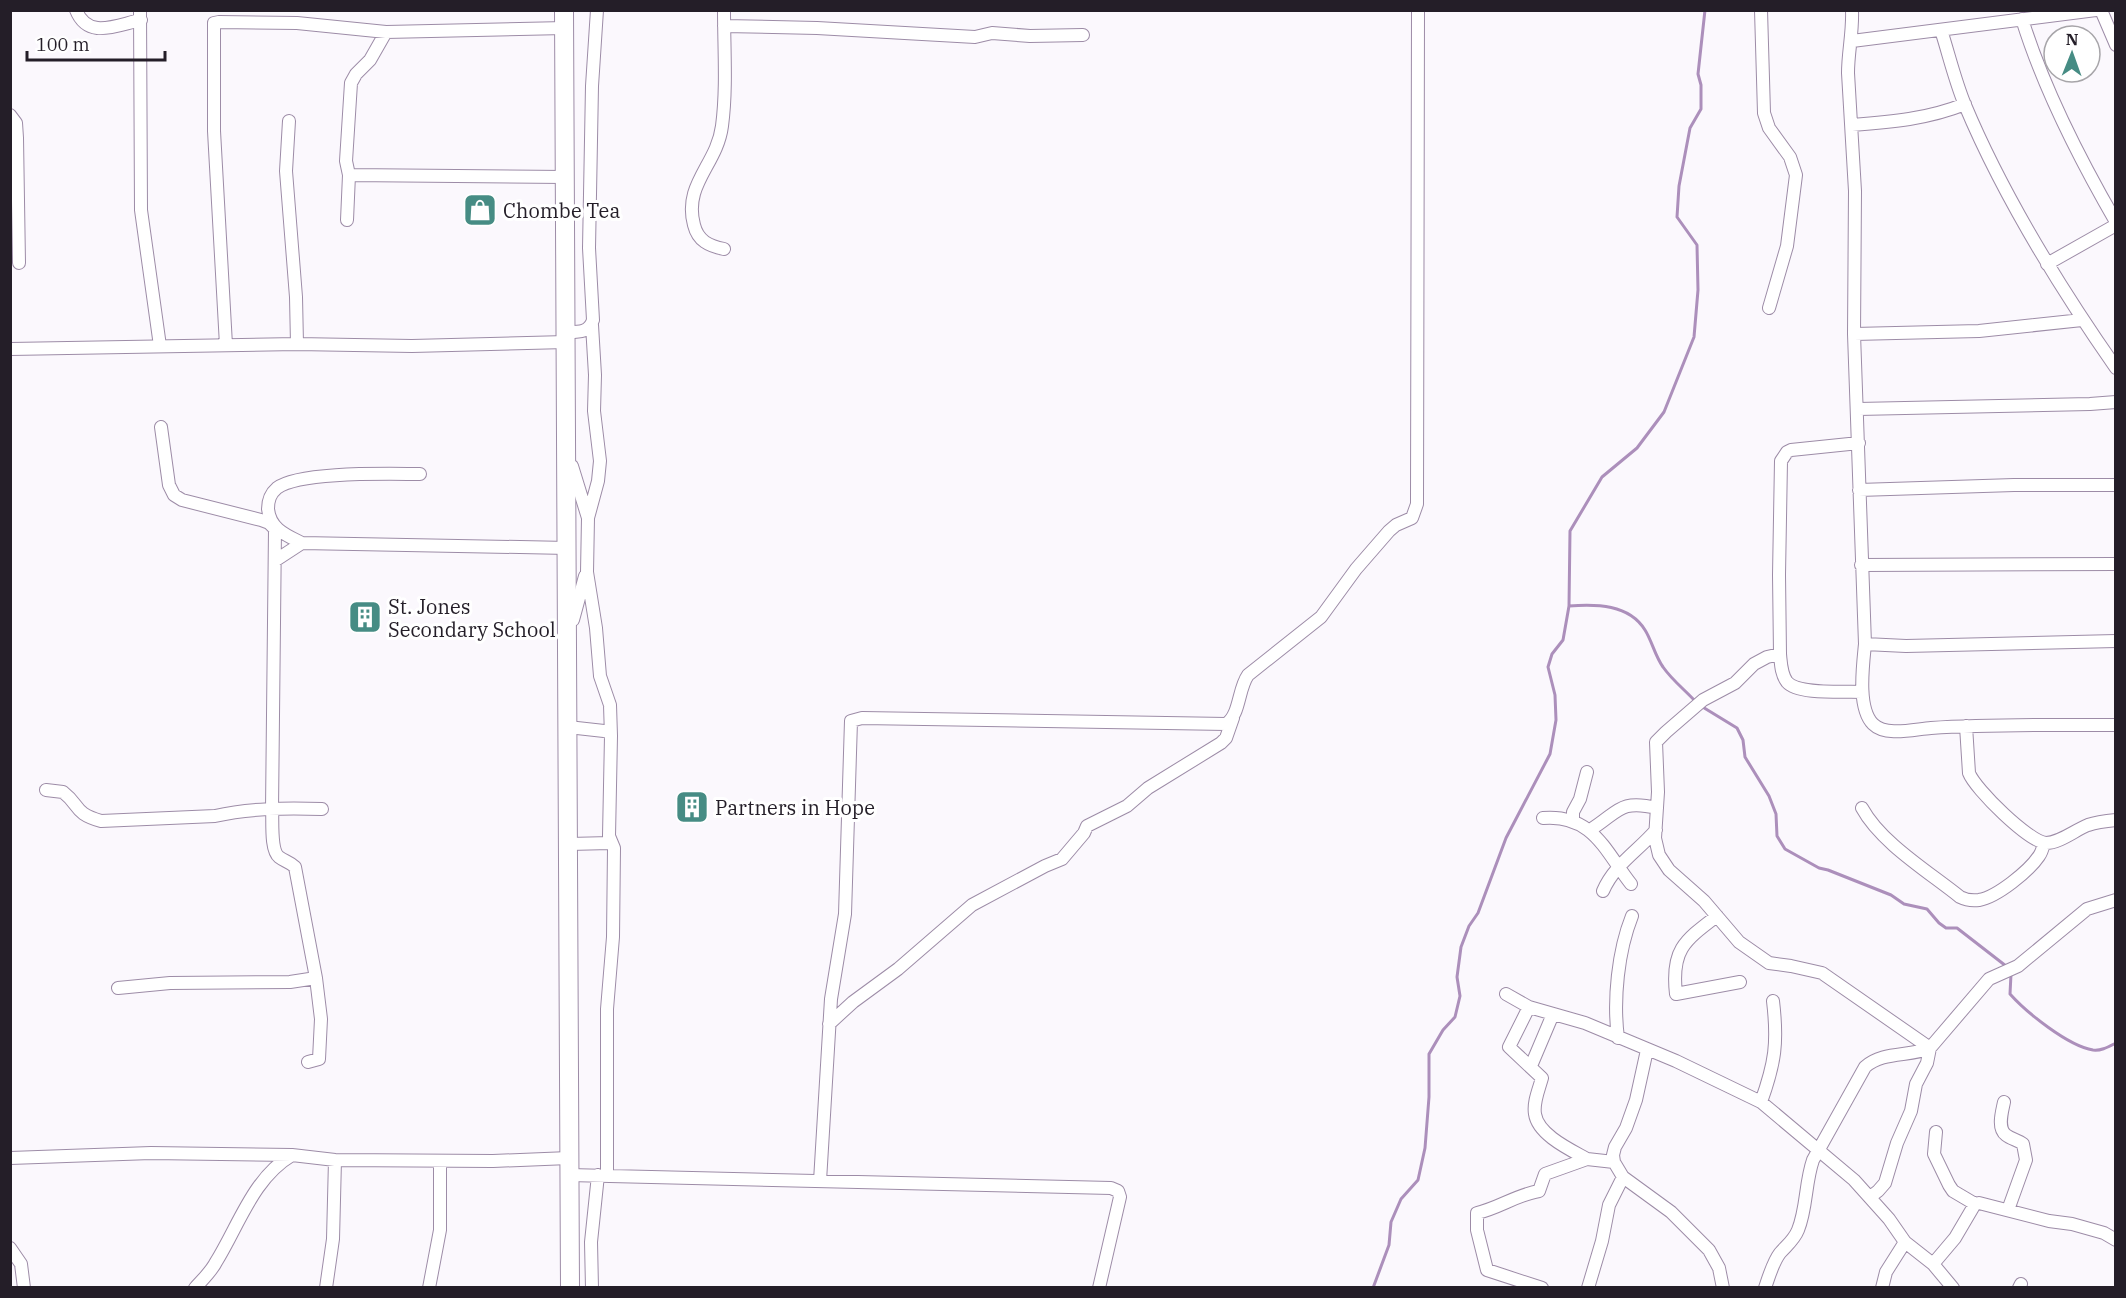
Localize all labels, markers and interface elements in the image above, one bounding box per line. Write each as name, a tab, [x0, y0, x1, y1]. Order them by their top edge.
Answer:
scale bar	[27, 24, 165, 62]
north arrow	[2042, 24, 2102, 84]
text: N	[2066, 29, 2079, 49]
text: 100 m	[36, 33, 90, 56]
shop icon: Chombe Tea	[462, 192, 498, 228]
place label: Chombe Tea	[503, 197, 620, 224]
place label: St. Jones Secondary School	[388, 593, 556, 643]
building icon: St. Jones Secondary School	[347, 599, 383, 635]
building icon: Partners in Hope	[674, 789, 710, 825]
place label: Partners in Hope	[715, 794, 875, 821]

